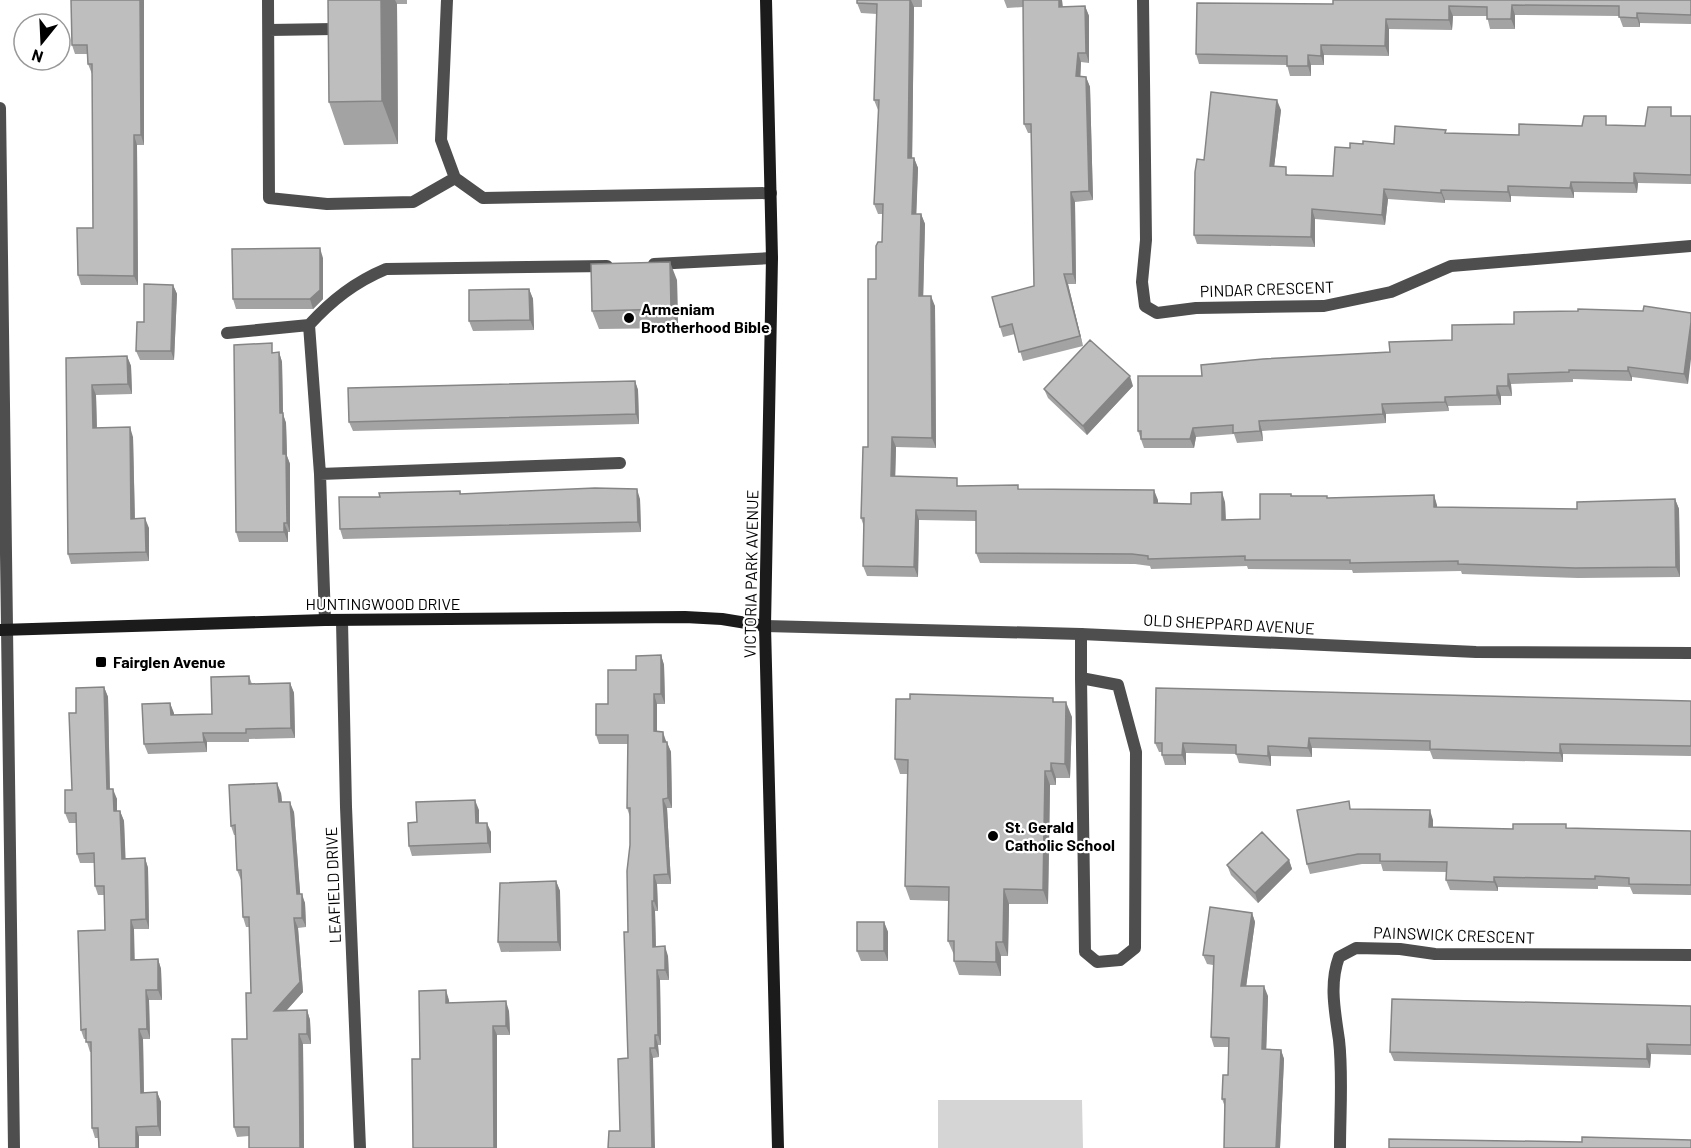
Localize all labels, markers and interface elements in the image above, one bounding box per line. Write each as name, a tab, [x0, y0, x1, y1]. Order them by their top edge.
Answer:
north arrow	[12, 12, 72, 72]
text: N	[29, 46, 45, 67]
street label: PINDAR CRESCENT	[1200, 277, 1334, 300]
place label: Armeniam Brotherhood Bible	[641, 299, 770, 336]
marker: Armeniam Brotherhood Bible	[622, 311, 636, 325]
street label: VICTORIA PARK AVENUE	[740, 490, 761, 658]
street label: HUNTINGWOOD DRIVE	[306, 594, 460, 613]
street label: OLD SHEPPARD AVENUE	[1143, 610, 1315, 637]
place label: Fairglen Avenue	[113, 652, 226, 671]
marker: Fairglen Avenue	[94, 655, 108, 669]
place label: St. Gerald Catholic School	[1005, 817, 1115, 854]
street label: LEAFIELD DRIVE	[321, 827, 344, 943]
marker: St. Gerald Catholic School	[986, 829, 1000, 843]
street label: PAINSWICK CRESCENT	[1373, 922, 1535, 947]

